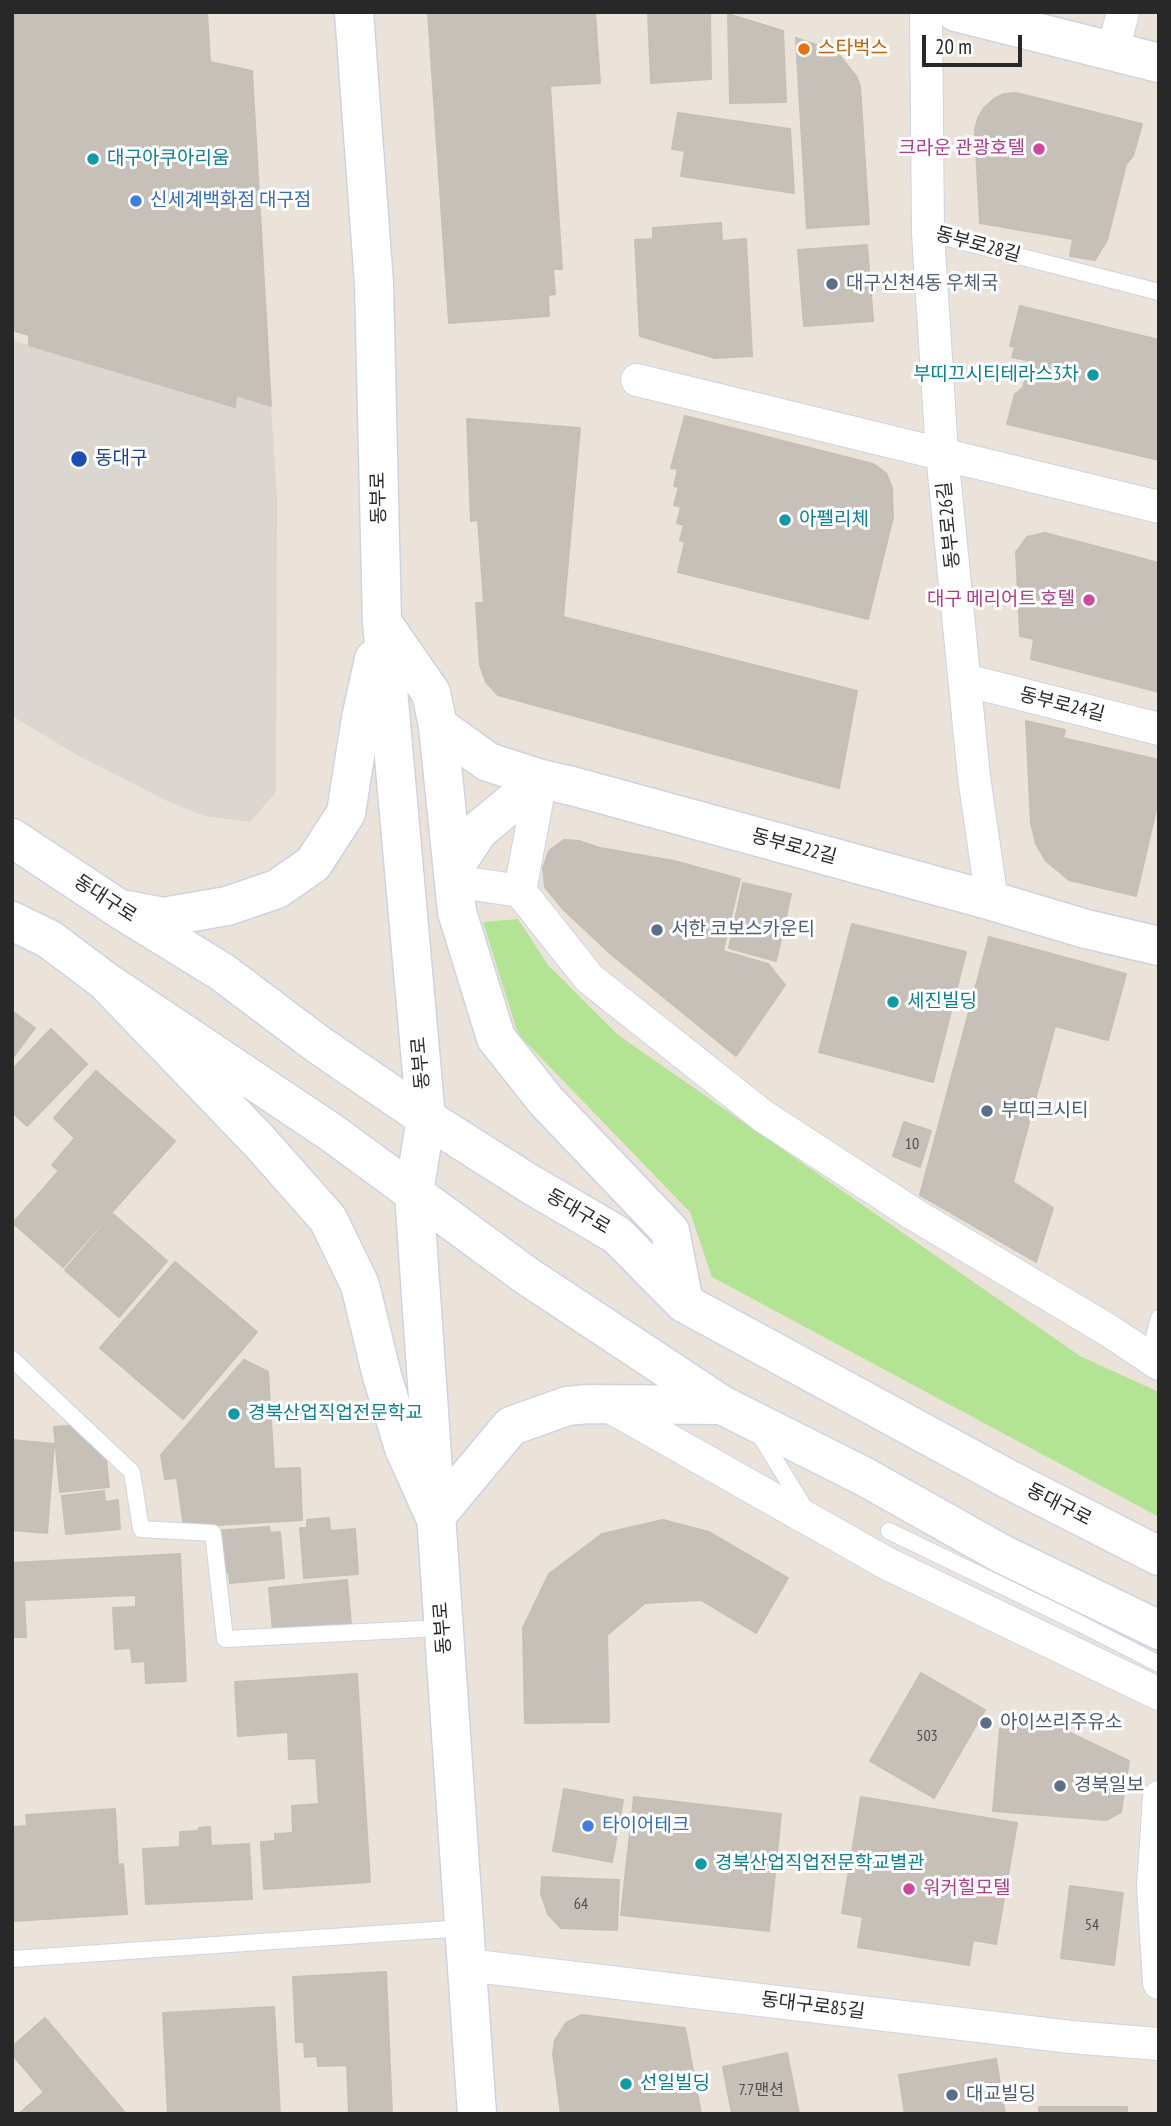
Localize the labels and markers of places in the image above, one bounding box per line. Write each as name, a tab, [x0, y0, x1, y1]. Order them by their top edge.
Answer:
place label: 스타벅스	[818, 38, 888, 60]
marker: 스타벅스	[796, 41, 812, 57]
place label: 크라운 관광호텔	[899, 138, 1025, 160]
marker: 크라운 관광호텔	[1031, 141, 1047, 157]
place label: 대구아쿠아리움	[107, 148, 229, 170]
marker: 대구아쿠아리움	[85, 151, 101, 167]
place label: 신세계백화점 대구점	[150, 190, 311, 212]
marker: 신세계백화점 대구점	[128, 193, 144, 209]
place label: 대구신천4동 우체국	[846, 273, 998, 295]
marker: 대구신천4동 우체국	[824, 276, 840, 292]
place label: 부띠끄시티테라스3차	[913, 364, 1079, 386]
marker: 부띠끄시티테라스3차	[1085, 367, 1101, 383]
place label: 동대구	[95, 448, 147, 470]
marker: 동대구	[69, 449, 89, 469]
place label: 아펠리체	[799, 509, 869, 531]
marker: 아펠리체	[777, 512, 793, 528]
place label: 대구 메리어트 호텔	[927, 589, 1075, 611]
marker: 대구 메리어트 호텔	[1081, 592, 1097, 608]
place label: 서한 코보스카운티	[671, 919, 815, 941]
marker: 서한 코보스카운티	[649, 922, 665, 938]
place label: 세진빌딩	[907, 991, 977, 1013]
marker: 세진빌딩	[885, 994, 901, 1010]
place label: 부띠크시티	[1001, 1100, 1088, 1122]
marker: 부띠크시티	[979, 1103, 995, 1119]
place label: 경북산업직업전문학교	[248, 1403, 423, 1425]
marker: 경북산업직업전문학교	[226, 1406, 242, 1422]
place label: 아이쓰리주유소	[1000, 1712, 1122, 1734]
marker: 아이쓰리주유소	[978, 1715, 994, 1731]
place label: 경북일보	[1074, 1775, 1144, 1797]
marker: 경북일보	[1052, 1778, 1068, 1794]
place label: 타이어테크	[602, 1815, 689, 1837]
marker: 타이어테크	[580, 1818, 596, 1834]
place label: 경북산업직업전문학교별관	[715, 1853, 925, 1875]
marker: 경북산업직업전문학교별관	[693, 1856, 709, 1872]
place label: 워커힐모텔	[923, 1878, 1010, 1900]
marker: 워커힐모텔	[901, 1881, 917, 1897]
place label: 선일빌딩	[640, 2073, 710, 2095]
marker: 선일빌딩	[618, 2076, 634, 2092]
place label: 대교빌딩	[966, 2084, 1036, 2106]
marker: 대교빌딩	[944, 2087, 960, 2103]

